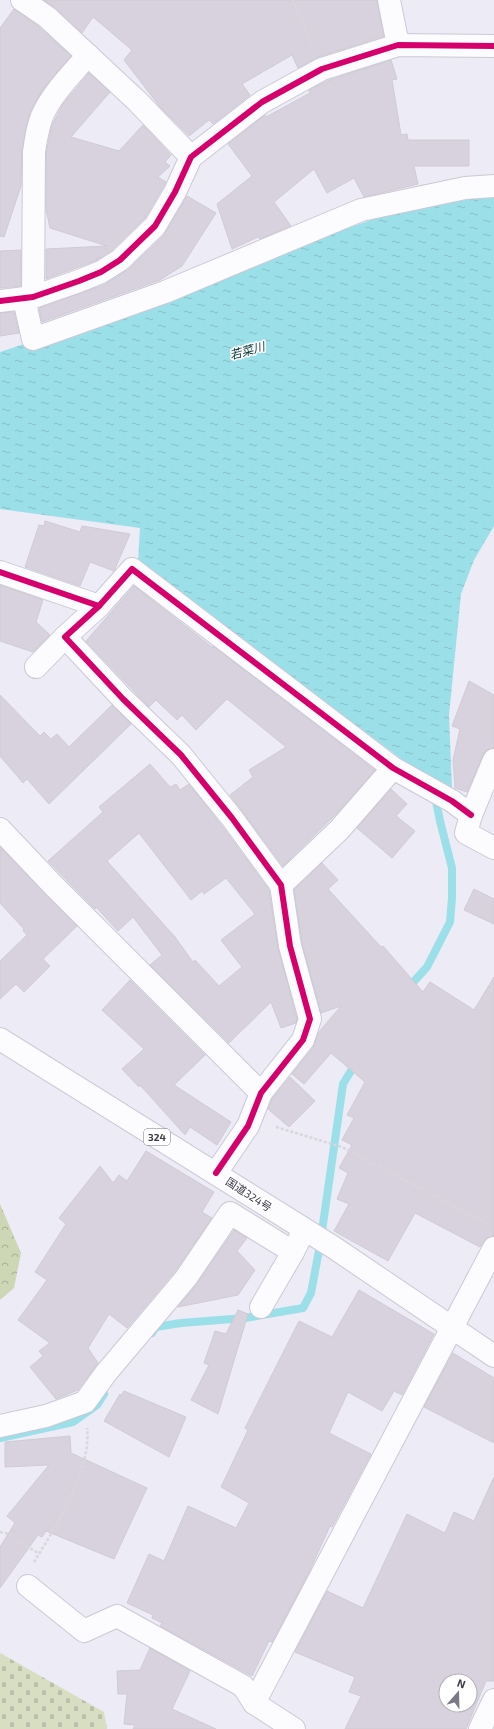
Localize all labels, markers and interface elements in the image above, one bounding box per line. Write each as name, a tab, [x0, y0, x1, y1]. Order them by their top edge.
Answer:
water label: 若菜川	[228, 338, 268, 361]
road number: 324	[144, 1129, 170, 1145]
street label: 国道324号	[224, 1174, 274, 1214]
north arrow	[438, 1673, 478, 1713]
text: N	[456, 1676, 468, 1691]

